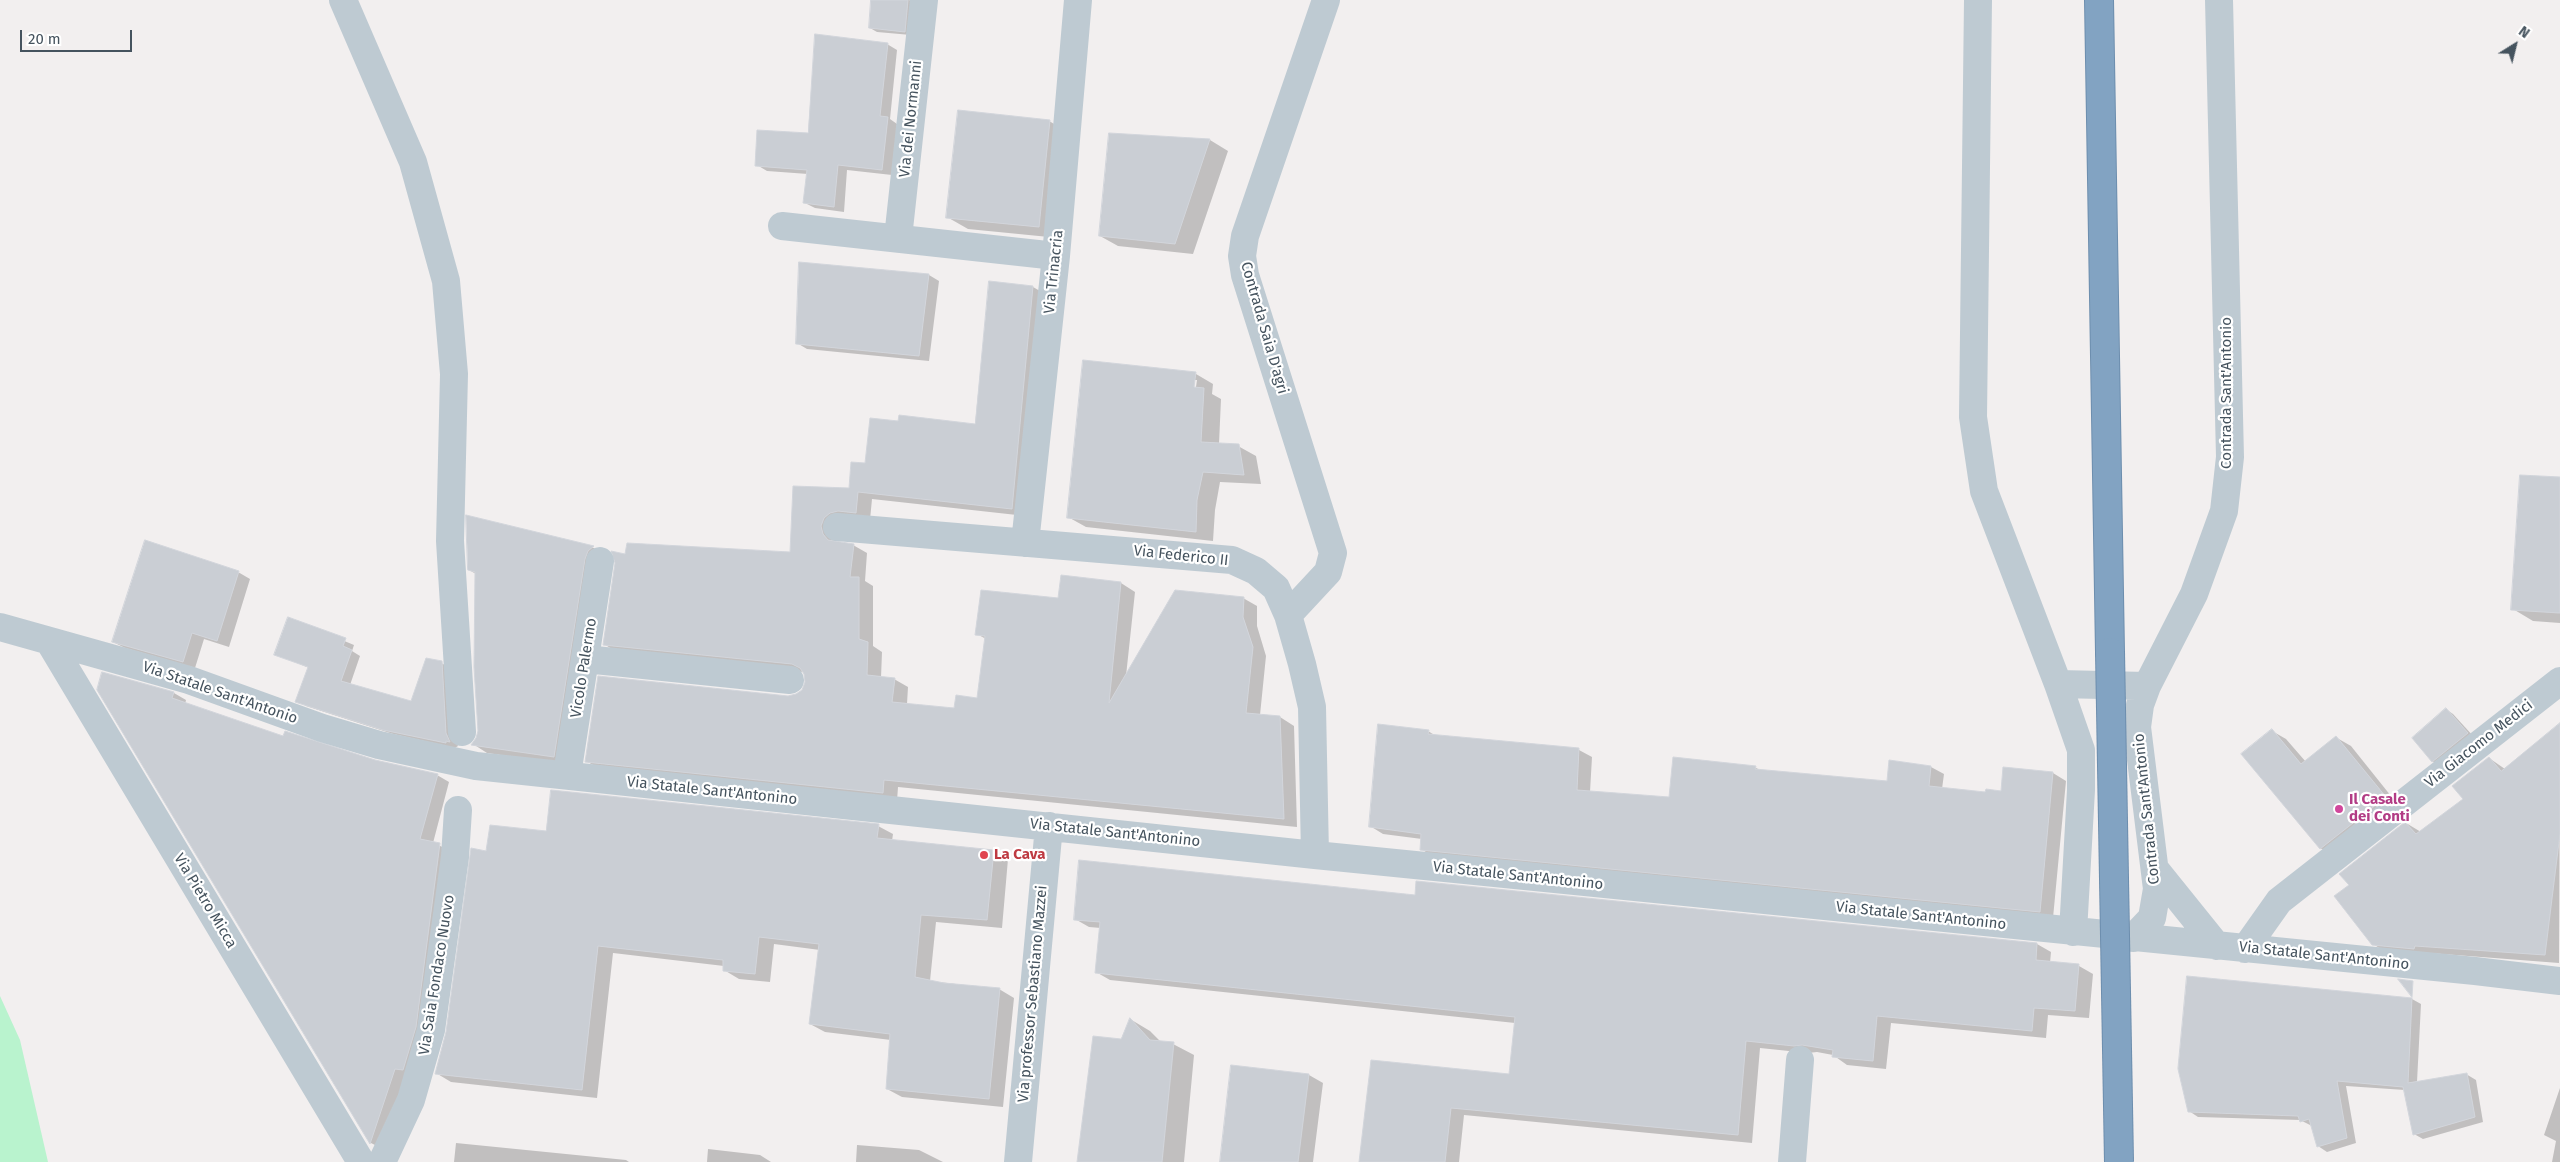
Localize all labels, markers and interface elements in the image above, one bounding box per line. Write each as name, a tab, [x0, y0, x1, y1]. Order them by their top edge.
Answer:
scale bar	[22, 20, 135, 52]
north arrow	[2490, 20, 2540, 70]
text: N	[2515, 23, 2533, 42]
text: 20 m	[28, 30, 61, 48]
street label: Via dei Normanni	[896, 60, 926, 178]
street label: Via Trinacria	[1041, 229, 1067, 315]
street label: Contrada Saia D'agri	[1236, 260, 1292, 396]
street label: Contrada Sant'Antonio	[2218, 317, 2236, 469]
street label: Via Federico II	[1133, 542, 1229, 570]
street label: Vicolo Palermo	[567, 617, 601, 719]
street label: Via Statale Sant'Antonio	[140, 658, 300, 728]
street label: Via Giacomo Medici	[2421, 696, 2537, 792]
street label: Contrada Sant'Antonio	[2130, 733, 2164, 885]
street label: Via Statale Sant'Antonino	[626, 773, 798, 809]
place label: Il Casale dei Conti	[2349, 791, 2410, 826]
marker: Il Casale dei Conti	[2333, 803, 2345, 815]
street label: Via Statale Sant'Antonino	[1029, 815, 1201, 851]
place label: La Cava	[994, 846, 1045, 864]
marker: La Cava	[978, 849, 990, 861]
street label: Via Pietro Micca	[170, 850, 240, 952]
street label: Via Statale Sant'Antonino	[1432, 858, 1604, 894]
street label: Via professor Sebastiano Mazzei	[1015, 885, 1051, 1103]
street label: Via Saia Fondaco Nuovo	[415, 893, 459, 1057]
street label: Via Statale Sant'Antonino	[1835, 898, 2007, 934]
street label: Via Statale Sant'Antonino	[2238, 938, 2410, 974]

